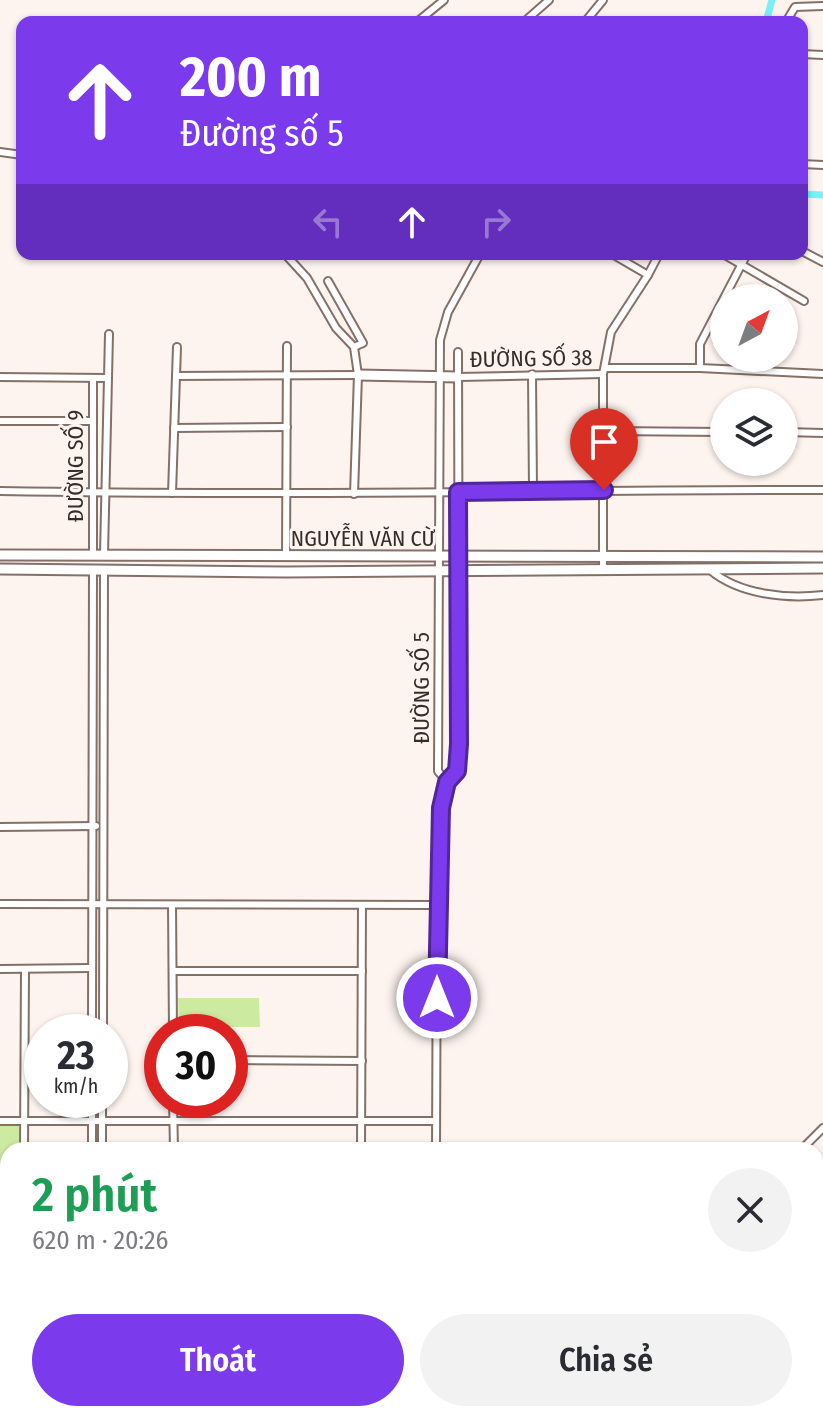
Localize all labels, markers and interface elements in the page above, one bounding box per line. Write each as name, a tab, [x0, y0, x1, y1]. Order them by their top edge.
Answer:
text: 200 m	[180, 44, 321, 111]
icon: ahead	[48, 48, 152, 152]
text: Đường số 5	[180, 112, 344, 156]
icon: left	[306, 200, 350, 244]
icon: ahead	[390, 200, 434, 244]
icon: right	[474, 200, 518, 244]
north arrow	[710, 284, 798, 372]
map controls	[710, 284, 798, 476]
street label: ĐƯỜNG SỐ 38	[469, 341, 593, 373]
button: layers	[710, 388, 798, 476]
pin	[570, 408, 638, 490]
street label: ĐƯỜNG SỐ 9	[59, 410, 89, 522]
icon: arrive	[582, 420, 626, 464]
street label: NGUYỄN VĂN CỪ	[291, 522, 435, 552]
street label: ĐƯỜNG SỐ 5	[405, 632, 435, 744]
position arrow	[395, 956, 479, 1040]
speed limit sign: 30	[144, 1014, 248, 1118]
text: 23	[57, 1032, 95, 1080]
text: km/h	[54, 1074, 98, 1098]
text: 2 phút	[32, 1166, 157, 1224]
button: close	[708, 1168, 792, 1252]
text: 620 m · 20:26	[32, 1225, 168, 1256]
button: Thoát	[32, 1314, 404, 1406]
button: Chia sẻ	[420, 1314, 792, 1406]

